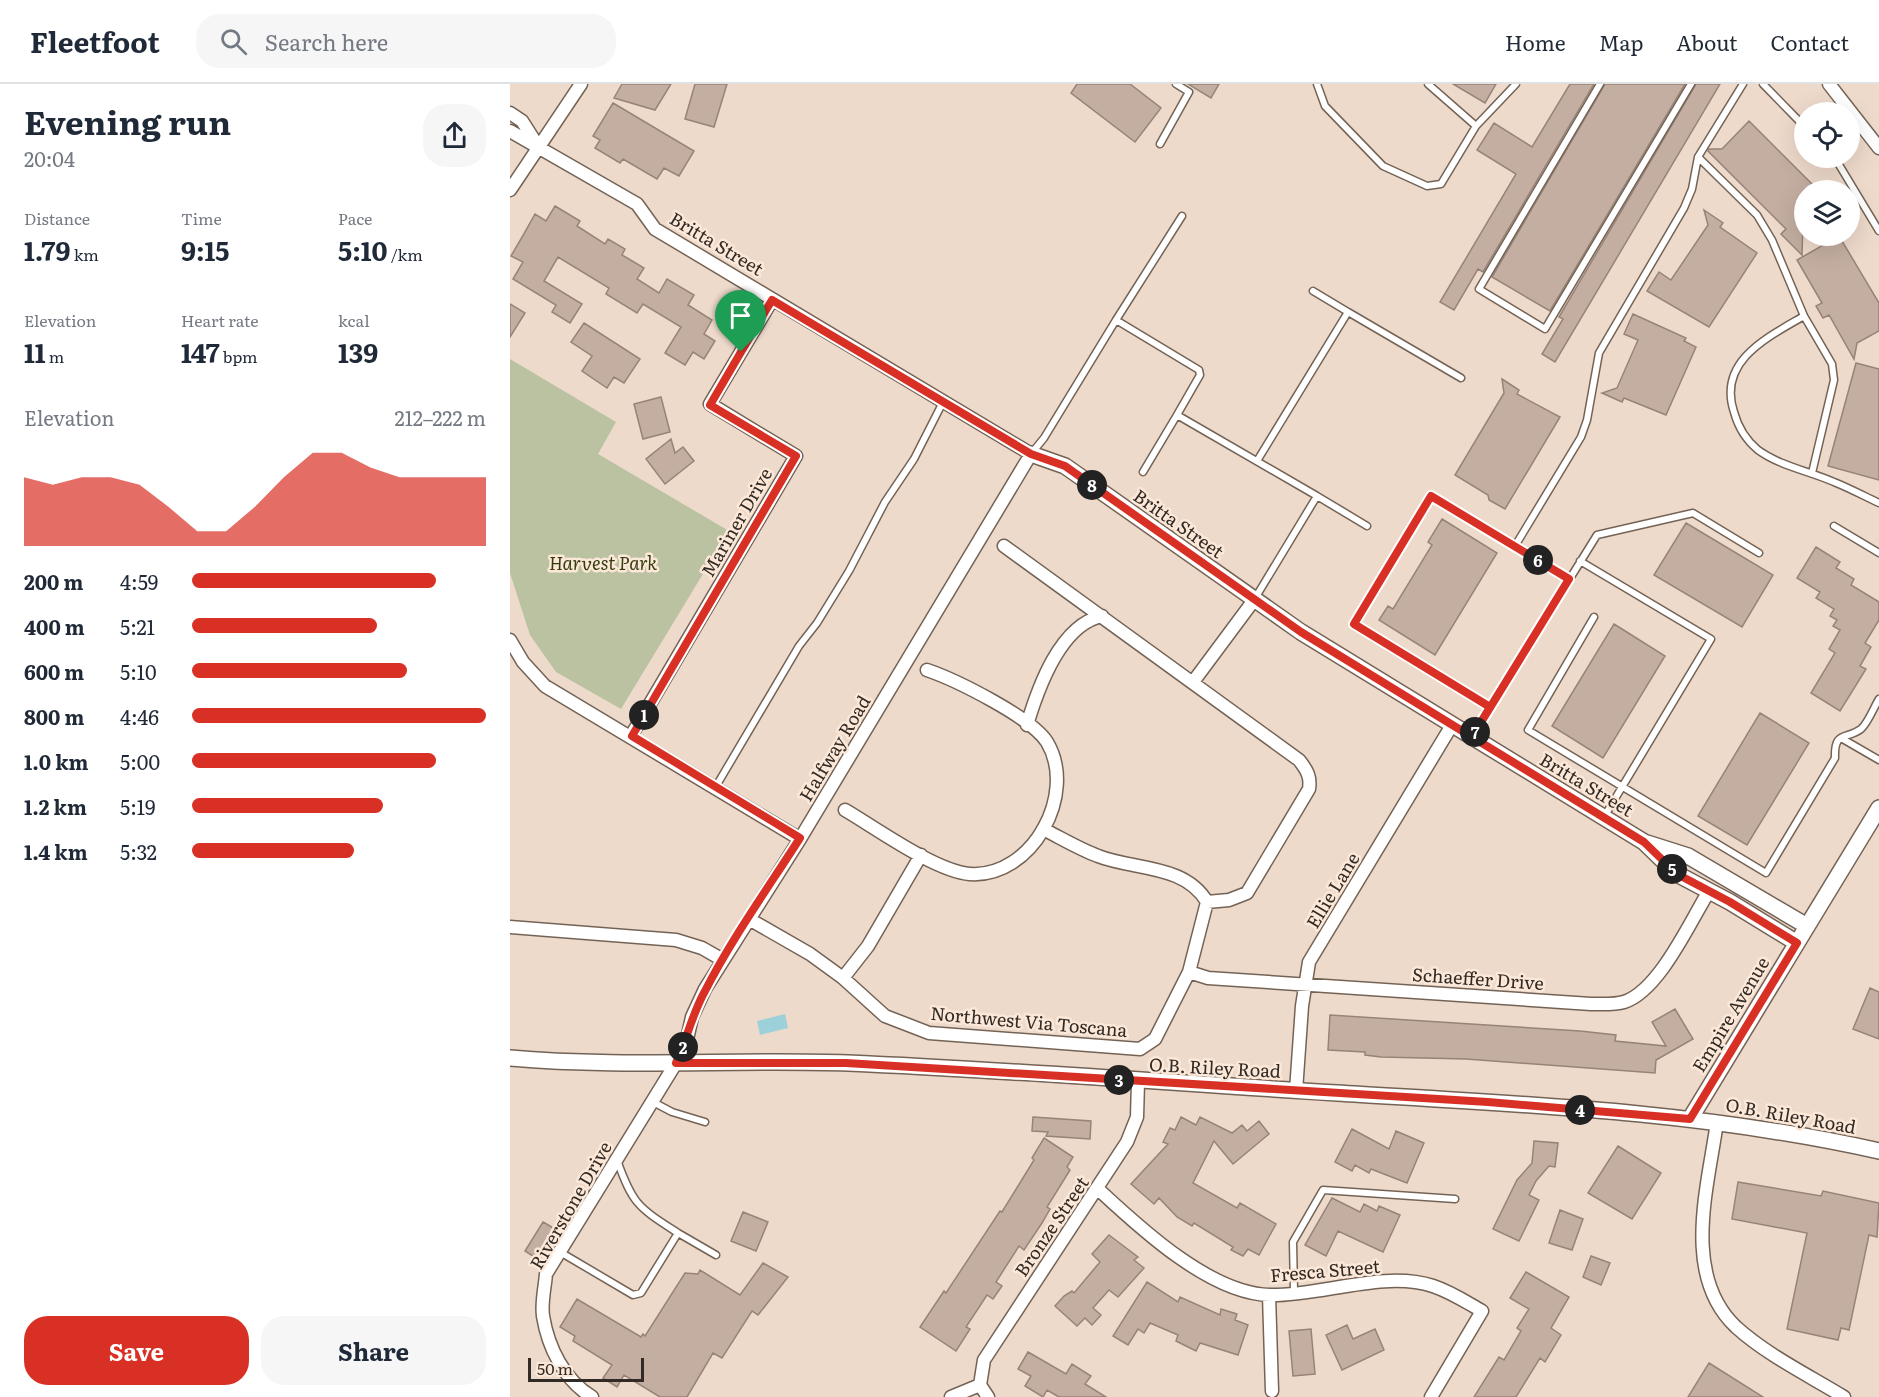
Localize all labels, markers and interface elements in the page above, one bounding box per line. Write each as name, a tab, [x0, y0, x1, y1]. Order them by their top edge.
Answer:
search box	[196, 14, 616, 68]
text: Fleetfoot	[30, 20, 160, 62]
icon: search	[217, 25, 250, 58]
text: Search here	[265, 25, 388, 58]
text: Home	[1505, 26, 1566, 57]
text: Map	[1599, 26, 1643, 57]
text: About	[1676, 26, 1738, 57]
text: Contact	[1771, 26, 1849, 57]
text: Evening run	[24, 96, 231, 145]
map controls	[1794, 102, 1860, 246]
button: locate	[1794, 102, 1860, 168]
button: share	[423, 104, 486, 167]
text: 20:04	[24, 143, 75, 173]
button: layers	[1794, 180, 1860, 246]
street label: Britta Street	[665, 204, 770, 282]
text: Distance	[24, 206, 90, 230]
text: Time	[181, 206, 222, 230]
text: Pace	[338, 206, 372, 230]
text: 1.79	[24, 230, 70, 269]
text: 9:15	[181, 230, 229, 269]
text: 5:10	[338, 230, 387, 269]
text: km	[70, 242, 99, 266]
text: /km	[387, 242, 423, 266]
pin	[715, 290, 766, 352]
icon: arrive	[724, 299, 757, 332]
text: Elevation	[24, 308, 96, 332]
text: Heart rate	[181, 308, 259, 332]
text: kcal	[338, 308, 370, 332]
text: 11	[24, 332, 46, 371]
text: 147	[181, 332, 220, 371]
text: 139	[338, 332, 378, 371]
text: m	[46, 344, 64, 368]
text: bpm	[220, 344, 258, 368]
text: Elevation	[24, 402, 114, 432]
text: 212–222 m	[395, 402, 486, 432]
street label: Mariner Drive	[694, 462, 778, 582]
pin: 8	[1077, 470, 1107, 500]
text: 8	[1087, 473, 1097, 497]
street label: Britta Street	[1128, 482, 1230, 565]
pin: 6	[1523, 545, 1553, 575]
text: 6	[1533, 548, 1543, 572]
park label: Harvest Park	[549, 549, 657, 576]
text: 200 m	[24, 566, 83, 596]
text: 4:59	[120, 566, 158, 596]
text: 400 m	[24, 611, 85, 641]
text: 5:21	[120, 611, 155, 641]
text: 600 m	[24, 656, 84, 686]
text: 5:10	[120, 656, 157, 686]
street label: Halfway Road	[792, 690, 876, 806]
pin: 1	[629, 700, 659, 730]
text: 800 m	[24, 701, 84, 731]
text: 4:46	[120, 701, 159, 731]
text: 1	[641, 703, 647, 727]
pin: 7	[1460, 717, 1490, 747]
text: 7	[1471, 720, 1479, 744]
street label: Britta Street	[1535, 745, 1640, 823]
text: 1.0 km	[24, 746, 89, 776]
text: 5:00	[120, 746, 160, 776]
text: 1.2 km	[24, 791, 87, 821]
text: 5:19	[120, 791, 155, 821]
text: 1.4 km	[24, 836, 88, 866]
text: 5:32	[120, 836, 157, 866]
street label: Ellie Lane	[1299, 847, 1365, 933]
pin: 5	[1657, 854, 1687, 884]
text: 5	[1668, 857, 1676, 881]
street label: Empire Avenue	[1685, 951, 1775, 1077]
street label: Schaeffer Drive	[1411, 960, 1545, 996]
street label: Northwest Via Toscana	[929, 999, 1129, 1043]
pin: 2	[668, 1032, 698, 1062]
text: 2	[679, 1035, 687, 1059]
street label: O.B. Riley Road	[1148, 1050, 1282, 1084]
pin: 3	[1104, 1065, 1134, 1095]
text: 3	[1115, 1068, 1123, 1092]
street label: O.B. Riley Road	[1724, 1090, 1858, 1140]
pin: 4	[1565, 1095, 1595, 1125]
text: 4	[1575, 1098, 1585, 1122]
street label: Riverstone Drive	[522, 1136, 618, 1274]
street label: Bronze Street	[1007, 1170, 1095, 1282]
street label: Fresca Street	[1269, 1252, 1382, 1288]
button: Save	[24, 1316, 249, 1385]
button: Share	[261, 1316, 486, 1385]
scale bar	[528, 1355, 644, 1382]
text: 50 m	[537, 1356, 573, 1380]

